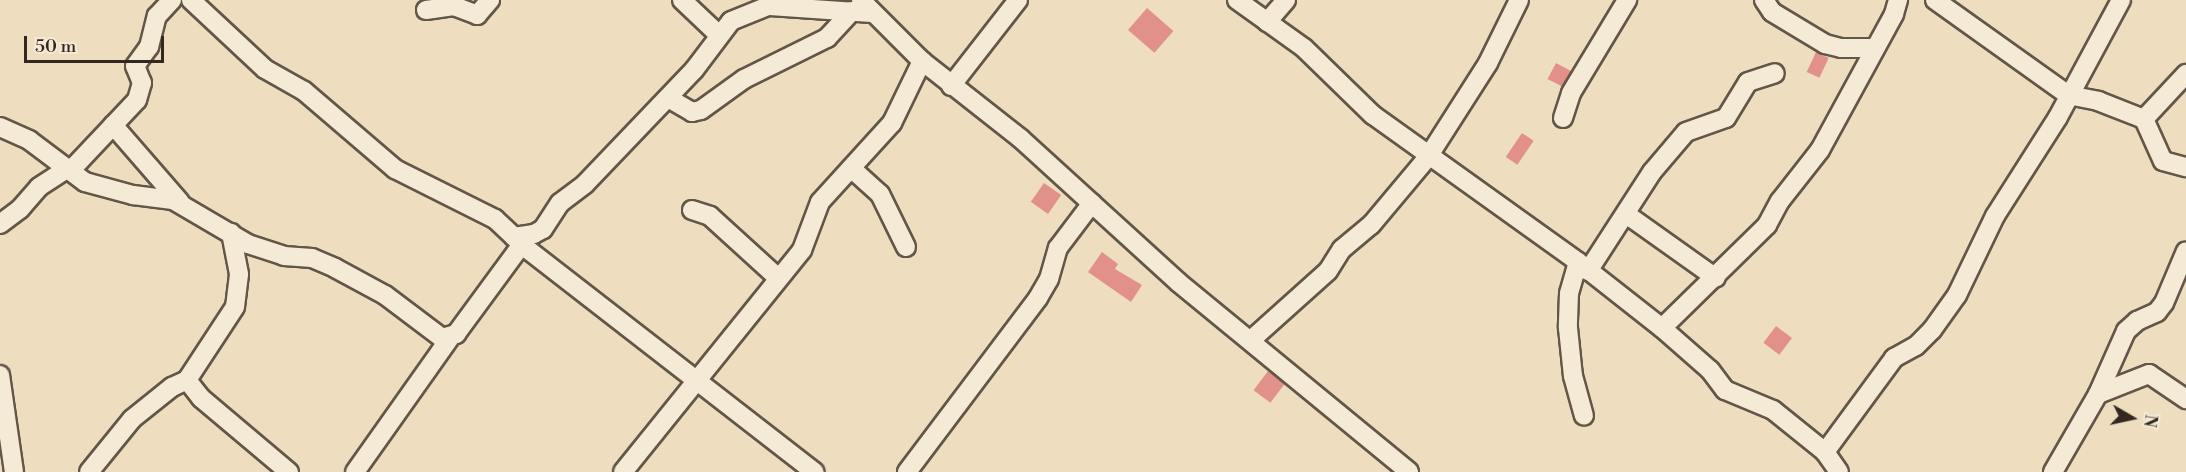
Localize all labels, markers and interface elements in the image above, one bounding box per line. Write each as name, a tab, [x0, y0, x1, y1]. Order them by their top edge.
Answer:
scale bar	[27, 24, 166, 62]
text: 50 m	[35, 35, 76, 58]
north arrow	[2102, 388, 2162, 448]
text: N	[2139, 413, 2161, 429]

